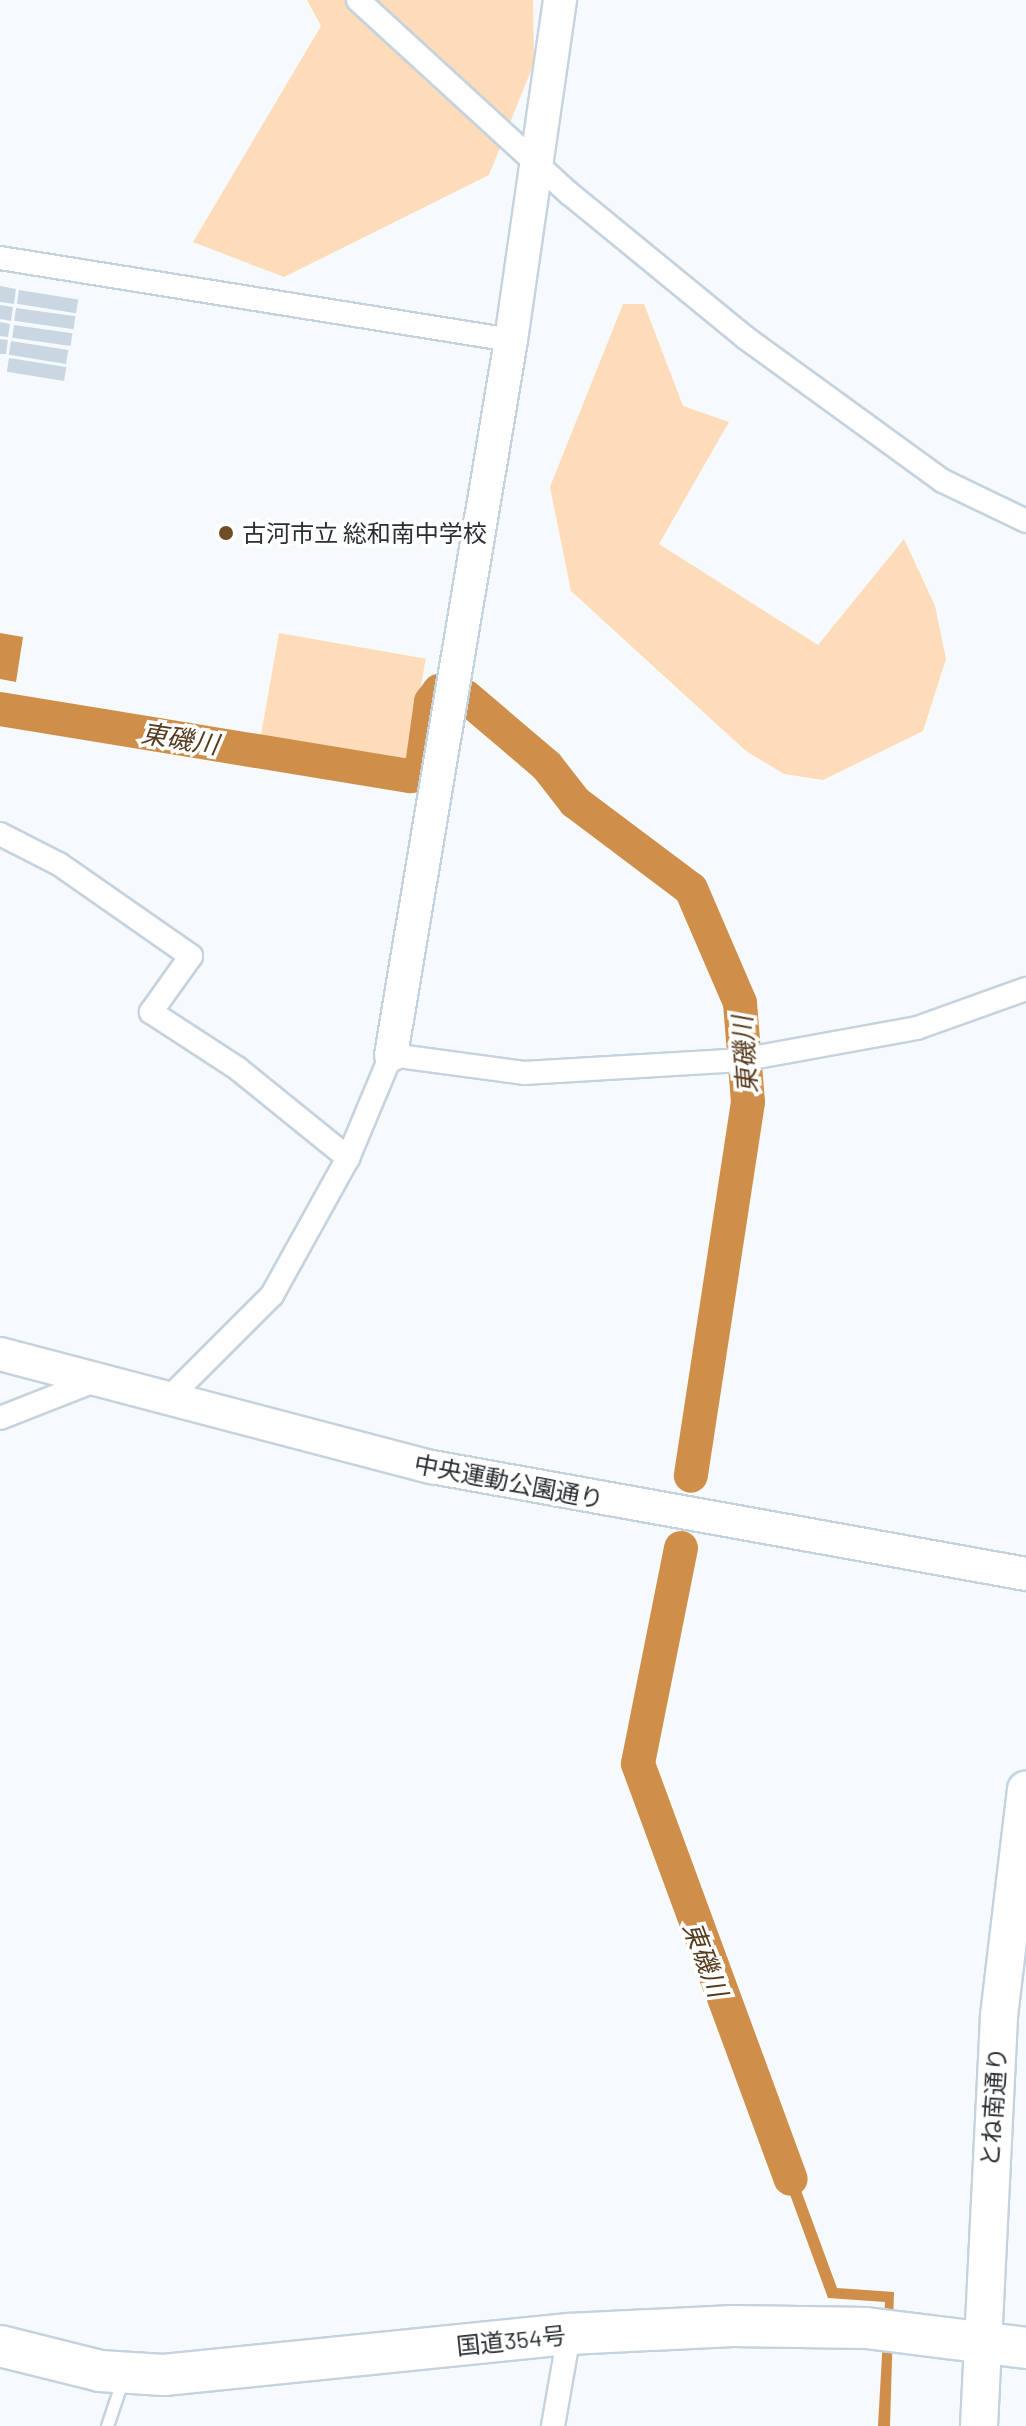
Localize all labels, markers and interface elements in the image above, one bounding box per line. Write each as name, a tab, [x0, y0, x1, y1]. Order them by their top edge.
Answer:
place label: 古河市立 総和南中学校	[242, 519, 487, 547]
marker: 古河市立 総和南中学校	[217, 524, 235, 542]
water label: 東磯川	[139, 716, 221, 760]
water label: 東磯川	[726, 1015, 762, 1095]
street label: 中央運動公園通り	[412, 1449, 606, 1513]
water label: 東磯川	[677, 1917, 735, 2001]
street label: とね南通り	[974, 2046, 1012, 2168]
street label: 国道354号	[455, 2320, 567, 2360]

